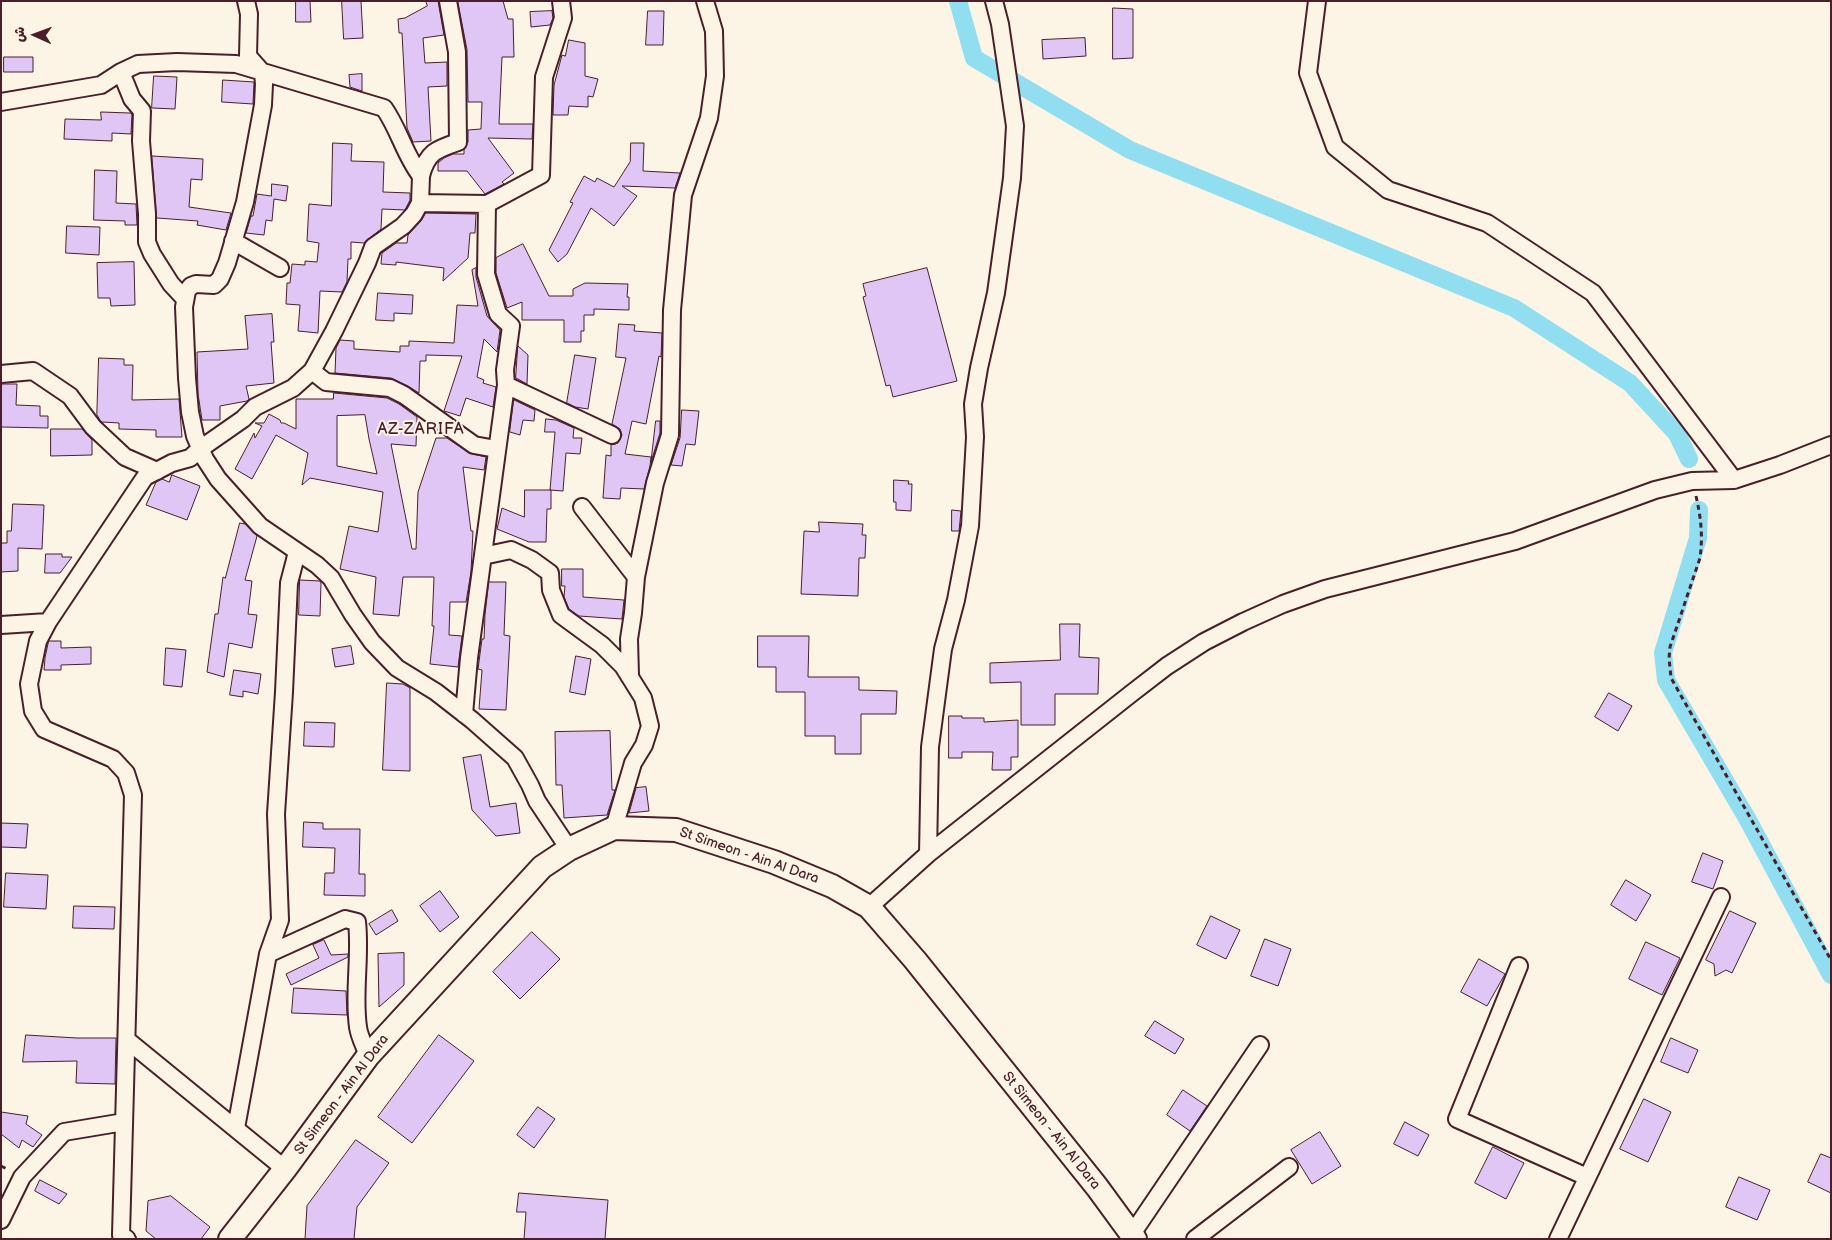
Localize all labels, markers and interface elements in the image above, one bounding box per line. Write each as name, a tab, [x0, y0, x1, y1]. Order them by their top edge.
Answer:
north arrow	[10, 10, 60, 60]
text: ش	[11, 26, 28, 42]
district label: AZ-ZARIFA	[376, 420, 466, 440]
street label: St Simeon - Ain Al Dara	[677, 824, 821, 888]
street label: St Simeon - Ain Al Dara	[291, 1032, 393, 1158]
street label: St Simeon - Ain Al Dara	[998, 1069, 1104, 1193]

